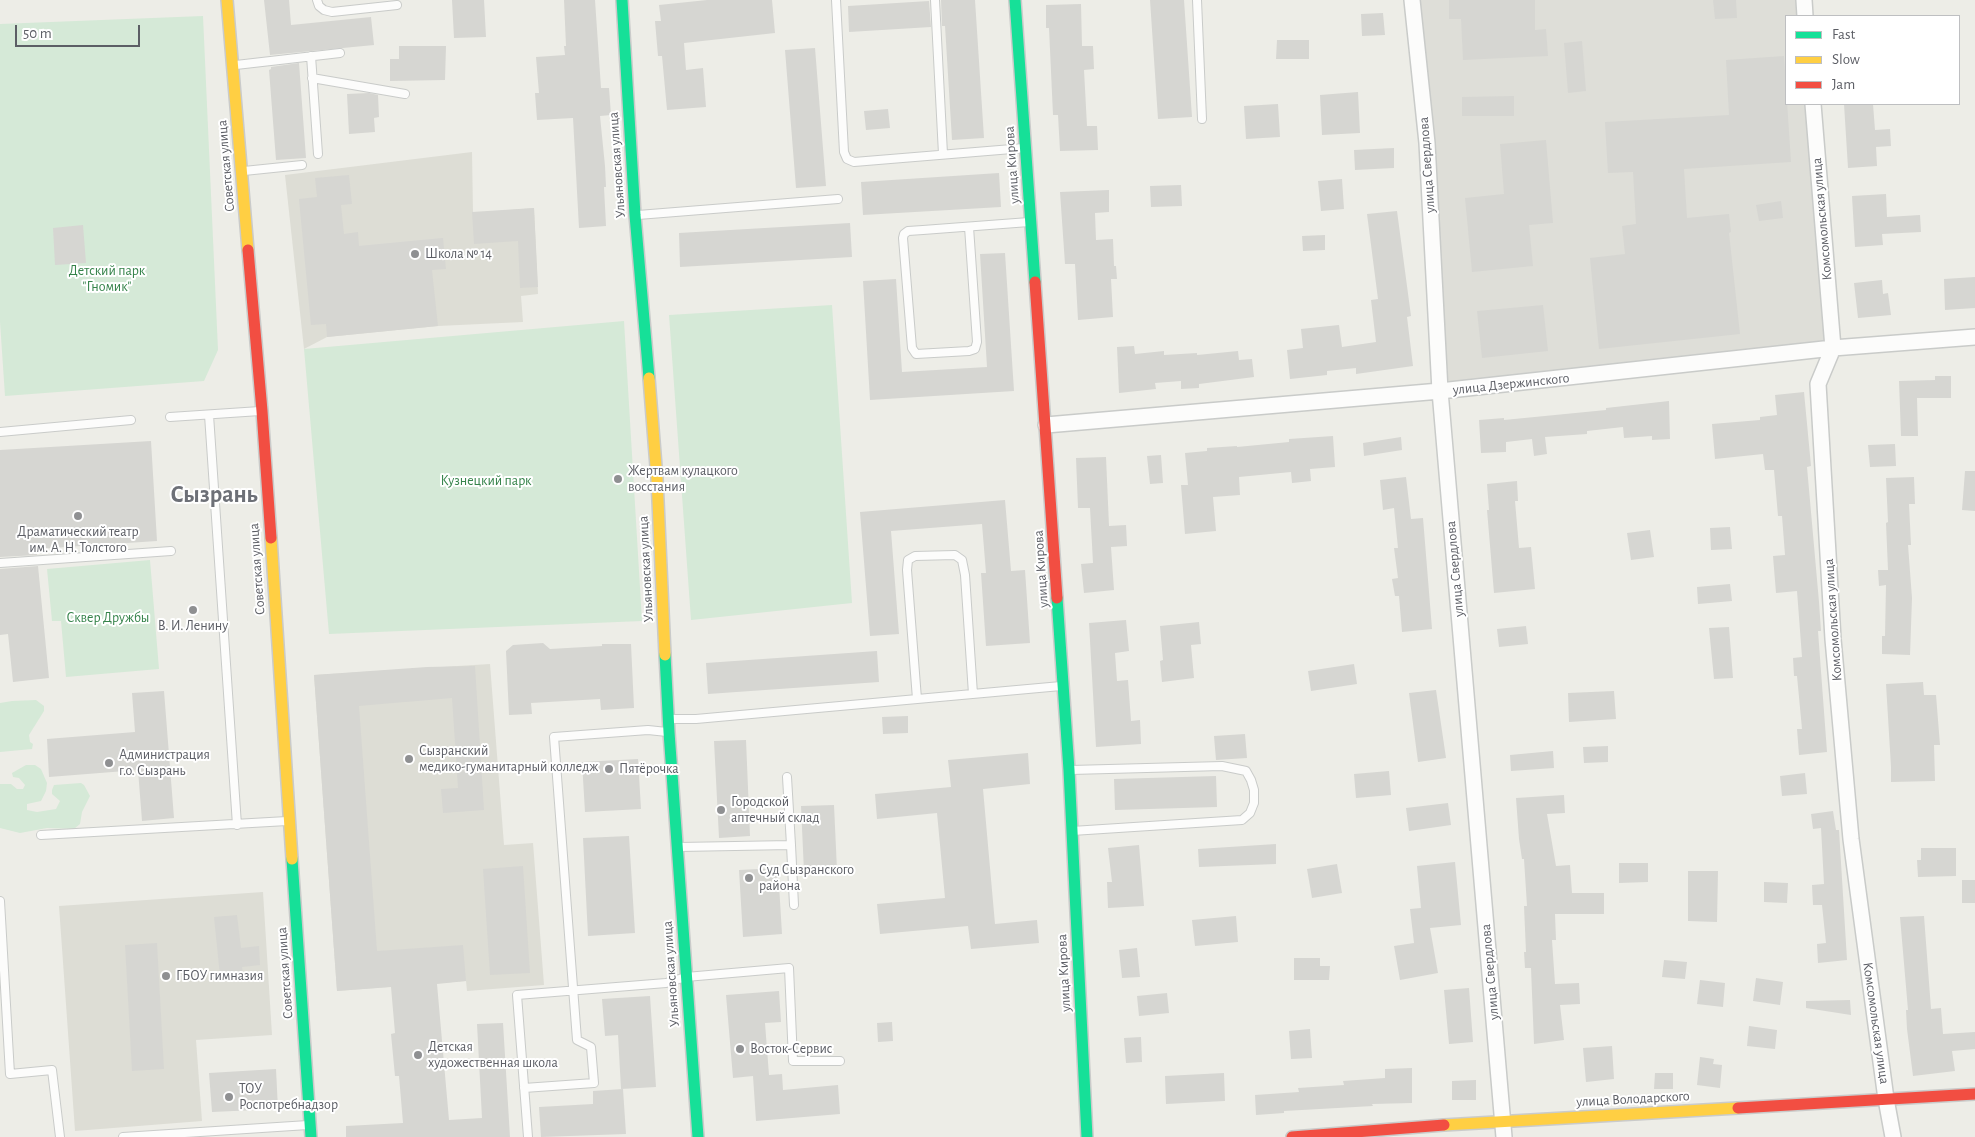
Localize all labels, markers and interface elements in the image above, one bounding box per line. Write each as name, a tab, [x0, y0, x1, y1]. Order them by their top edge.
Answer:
scale bar	[18, 15, 142, 47]
legend	[1785, 15, 1960, 105]
text: 50 m	[23, 26, 52, 41]
text: Fast	[1832, 27, 1855, 42]
text: Slow	[1832, 52, 1860, 67]
text: Jam	[1832, 77, 1855, 92]
street label: Ульяновская улица	[605, 111, 629, 219]
street label: улица Свердлова	[1415, 116, 1439, 214]
street label: Советская улица	[214, 119, 238, 213]
street label: улица Кирова	[1001, 126, 1023, 204]
street label: Комсомольская улица	[1808, 157, 1836, 281]
place label: Школа № 14	[425, 246, 492, 262]
marker: Школа № 14	[409, 248, 421, 260]
park label: Детский парк "Гномик"	[69, 263, 145, 296]
street label: улица Дзержинского	[1452, 370, 1570, 398]
place label: Жертвам кулацкого восстания	[628, 463, 738, 496]
park label: Кузнецкий парк	[440, 473, 532, 489]
marker: Жертвам кулацкого восстания	[612, 473, 624, 485]
district label: Сызрань	[170, 481, 258, 509]
marker: Драматический театр им. А. Н. Толстого	[72, 510, 84, 522]
street label: Ульяновская улица	[635, 515, 657, 623]
street label: улица Свердлова	[1442, 520, 1468, 618]
street label: Советская улица	[245, 522, 269, 616]
place label: Драматический театр им. А. Н. Толстого	[17, 524, 139, 556]
street label: улица Кирова	[1030, 530, 1052, 608]
street label: Комсомольская улица	[1820, 558, 1846, 682]
marker: В. И. Ленину	[187, 604, 199, 616]
park label: Сквер Дружбы	[67, 610, 149, 626]
place label: В. И. Ленину	[158, 618, 228, 634]
place label: Сызранский медико-гуманитарный колледж	[419, 743, 598, 776]
place label: Администрация г.о. Сызрань	[119, 747, 210, 780]
marker: Сызранский медико-гуманитарный колледж	[403, 753, 415, 765]
marker: Администрация г.о. Сызрань	[103, 757, 115, 769]
place label: Пятёрочка	[619, 761, 679, 777]
marker: Пятёрочка	[603, 763, 615, 775]
place label: Городской аптечный склад	[731, 794, 820, 826]
marker: Городской аптечный склад	[715, 804, 727, 816]
place label: Суд Сызранского района	[759, 862, 854, 894]
marker: Суд Сызранского района	[743, 872, 755, 884]
street label: Ульяновская улица	[659, 920, 683, 1028]
street label: улица Свердлова	[1477, 923, 1503, 1021]
street label: Советская улица	[273, 926, 297, 1020]
street label: улица Кирова	[1054, 934, 1074, 1012]
street label: Комсомольская улица	[1859, 961, 1893, 1085]
place label: ГБОУ гимназия	[176, 968, 263, 984]
marker: ГБОУ гимназия	[160, 970, 172, 982]
place label: Детская художественная школа	[428, 1039, 558, 1072]
place label: Восток-Сервис	[750, 1041, 832, 1057]
marker: Восток-Сервис	[734, 1043, 746, 1055]
marker: Детская художественная школа	[412, 1049, 424, 1061]
place label: ТОУ Роспотребнадзор	[239, 1081, 338, 1114]
street label: улица Володарского	[1576, 1088, 1690, 1110]
marker: ТОУ Роспотребнадзор	[223, 1091, 235, 1103]

